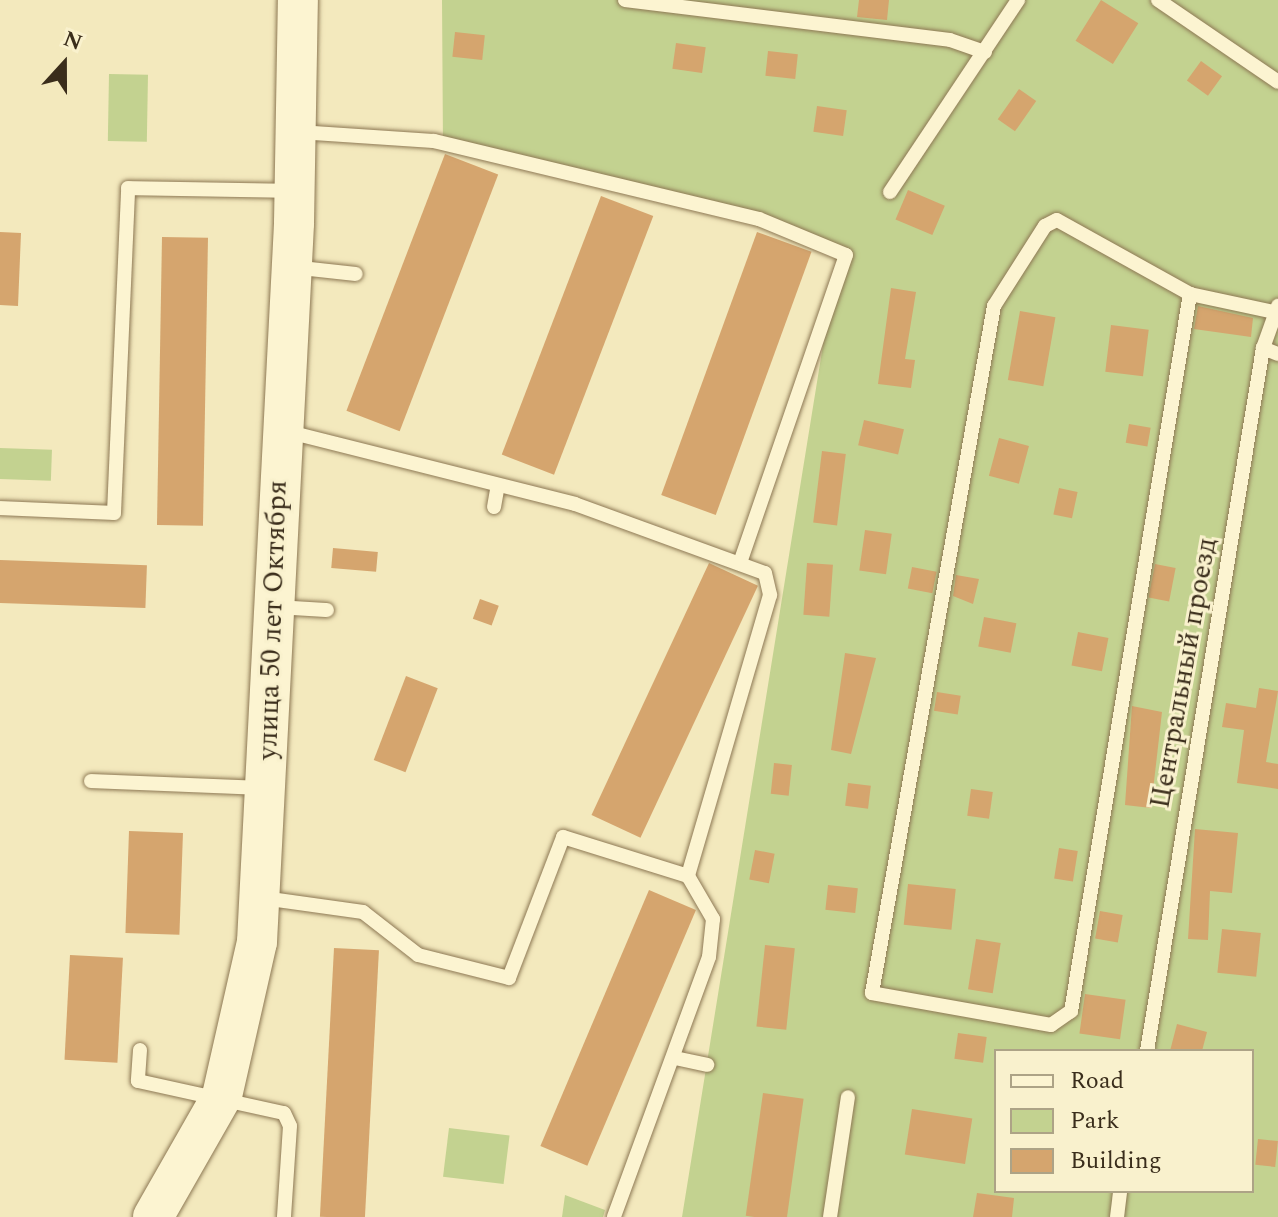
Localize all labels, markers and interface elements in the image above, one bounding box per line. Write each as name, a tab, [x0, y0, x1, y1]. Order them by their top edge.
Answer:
text: N	[58, 23, 87, 60]
north arrow	[24, 24, 104, 104]
street label: улица 50 лет Октября	[251, 480, 295, 760]
street label: Центральный проезд	[1144, 535, 1224, 811]
legend	[994, 1049, 1254, 1193]
text: Road	[1070, 1063, 1124, 1099]
text: Park	[1070, 1103, 1120, 1139]
text: Building	[1070, 1143, 1162, 1179]

